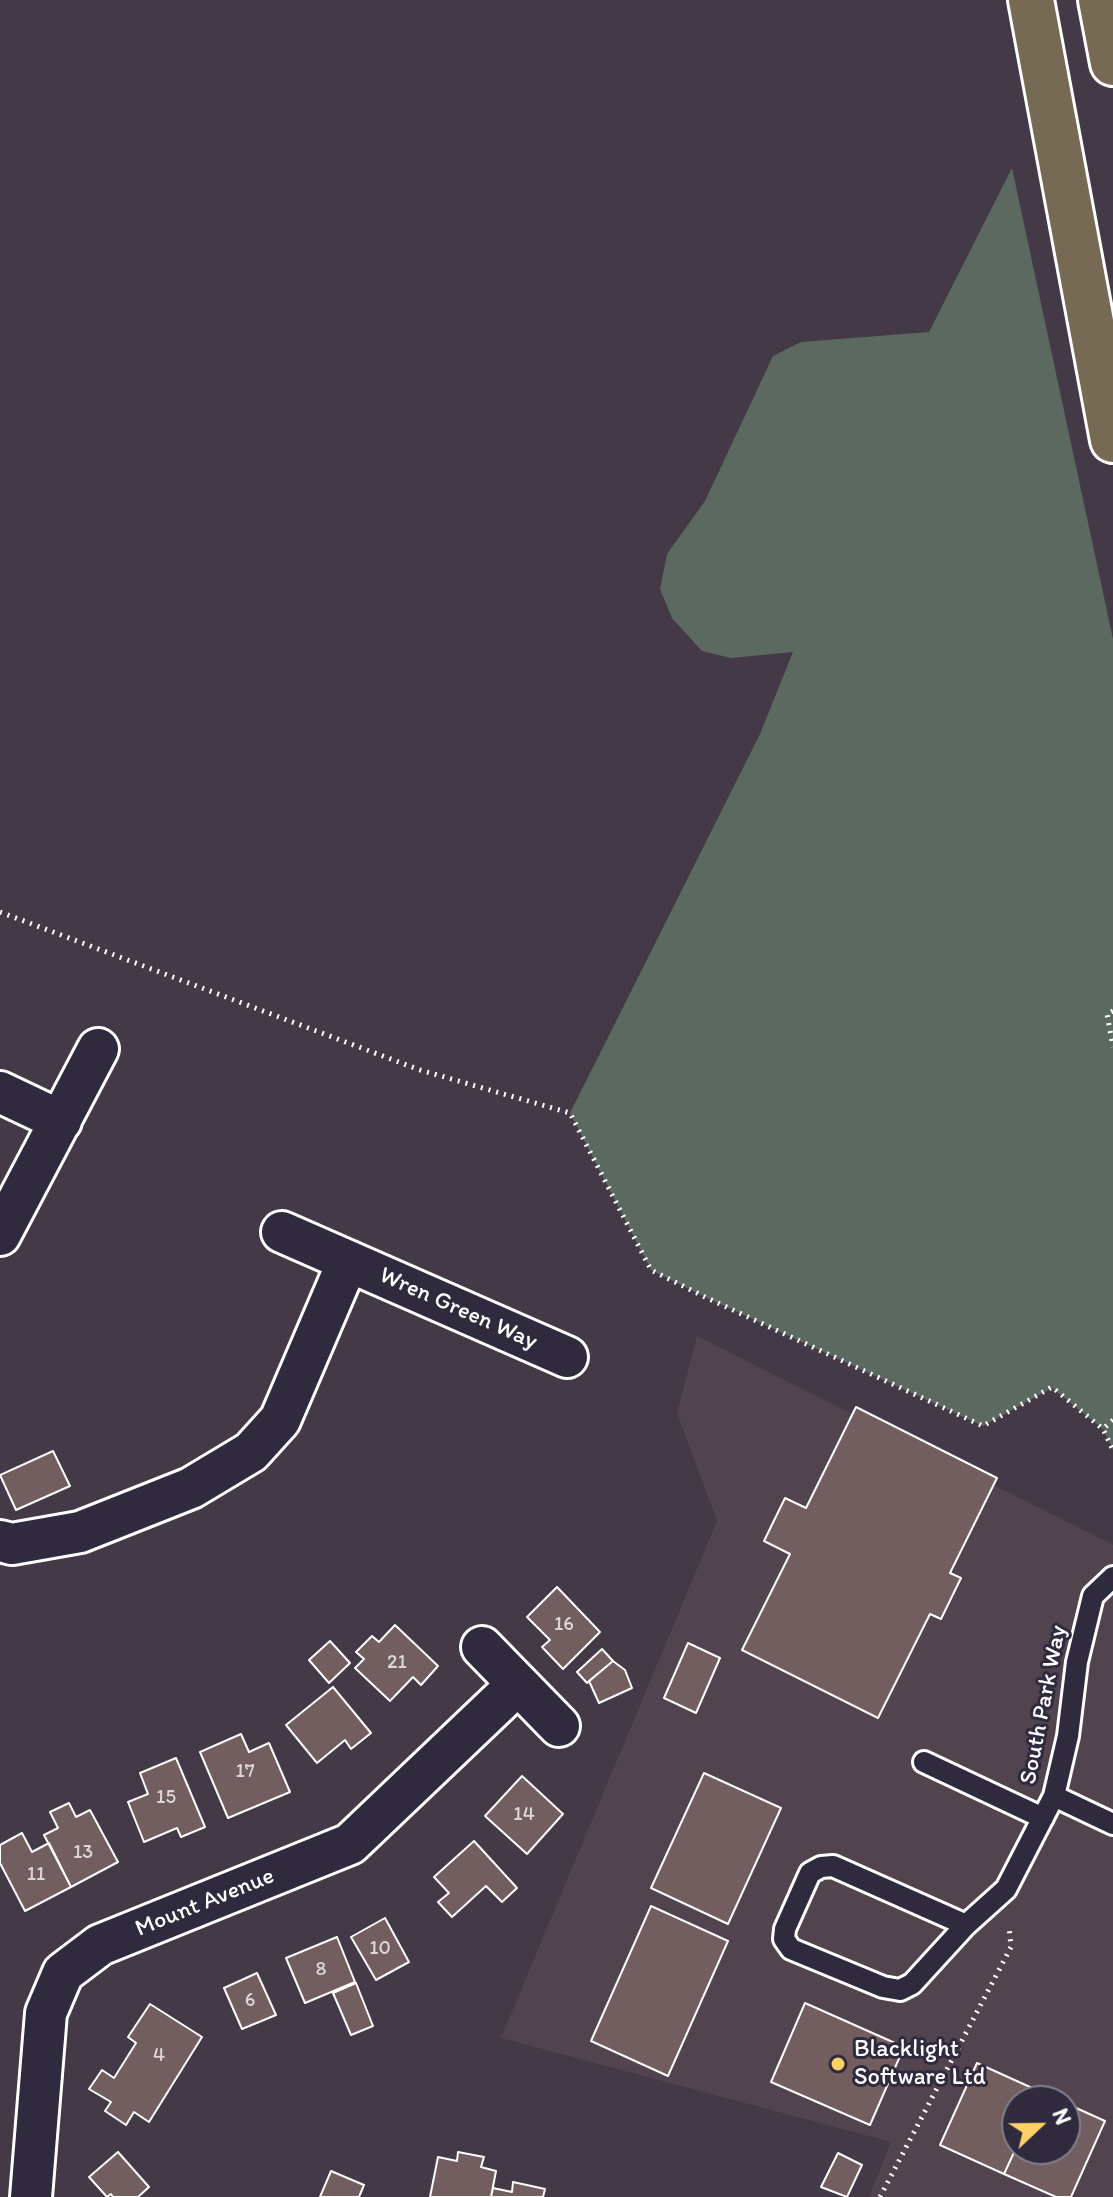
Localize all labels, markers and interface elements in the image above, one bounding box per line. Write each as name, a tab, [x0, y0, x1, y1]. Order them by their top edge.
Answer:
street label: Wren Green Way	[374, 1261, 542, 1357]
house number: 16	[554, 1613, 574, 1637]
street label: South Park Way	[1014, 1623, 1074, 1787]
house number: 21	[387, 1651, 407, 1675]
house number: 17	[235, 1760, 255, 1784]
house number: 15	[156, 1786, 176, 1810]
house number: 14	[513, 1803, 535, 1827]
house number: 13	[73, 1841, 93, 1865]
street label: Mount Avenue	[131, 1862, 279, 1944]
house number: 11	[27, 1863, 45, 1887]
house number: 10	[369, 1937, 391, 1961]
house number: 8	[316, 1958, 326, 1982]
house number: 6	[245, 1989, 255, 2013]
place label: Blacklight Software Ltd	[854, 2036, 986, 2092]
house number: 4	[153, 2044, 165, 2068]
marker: Blacklight Software Ltd	[829, 2055, 847, 2073]
north arrow	[1001, 2085, 1081, 2165]
text: N	[1047, 2105, 1077, 2129]

